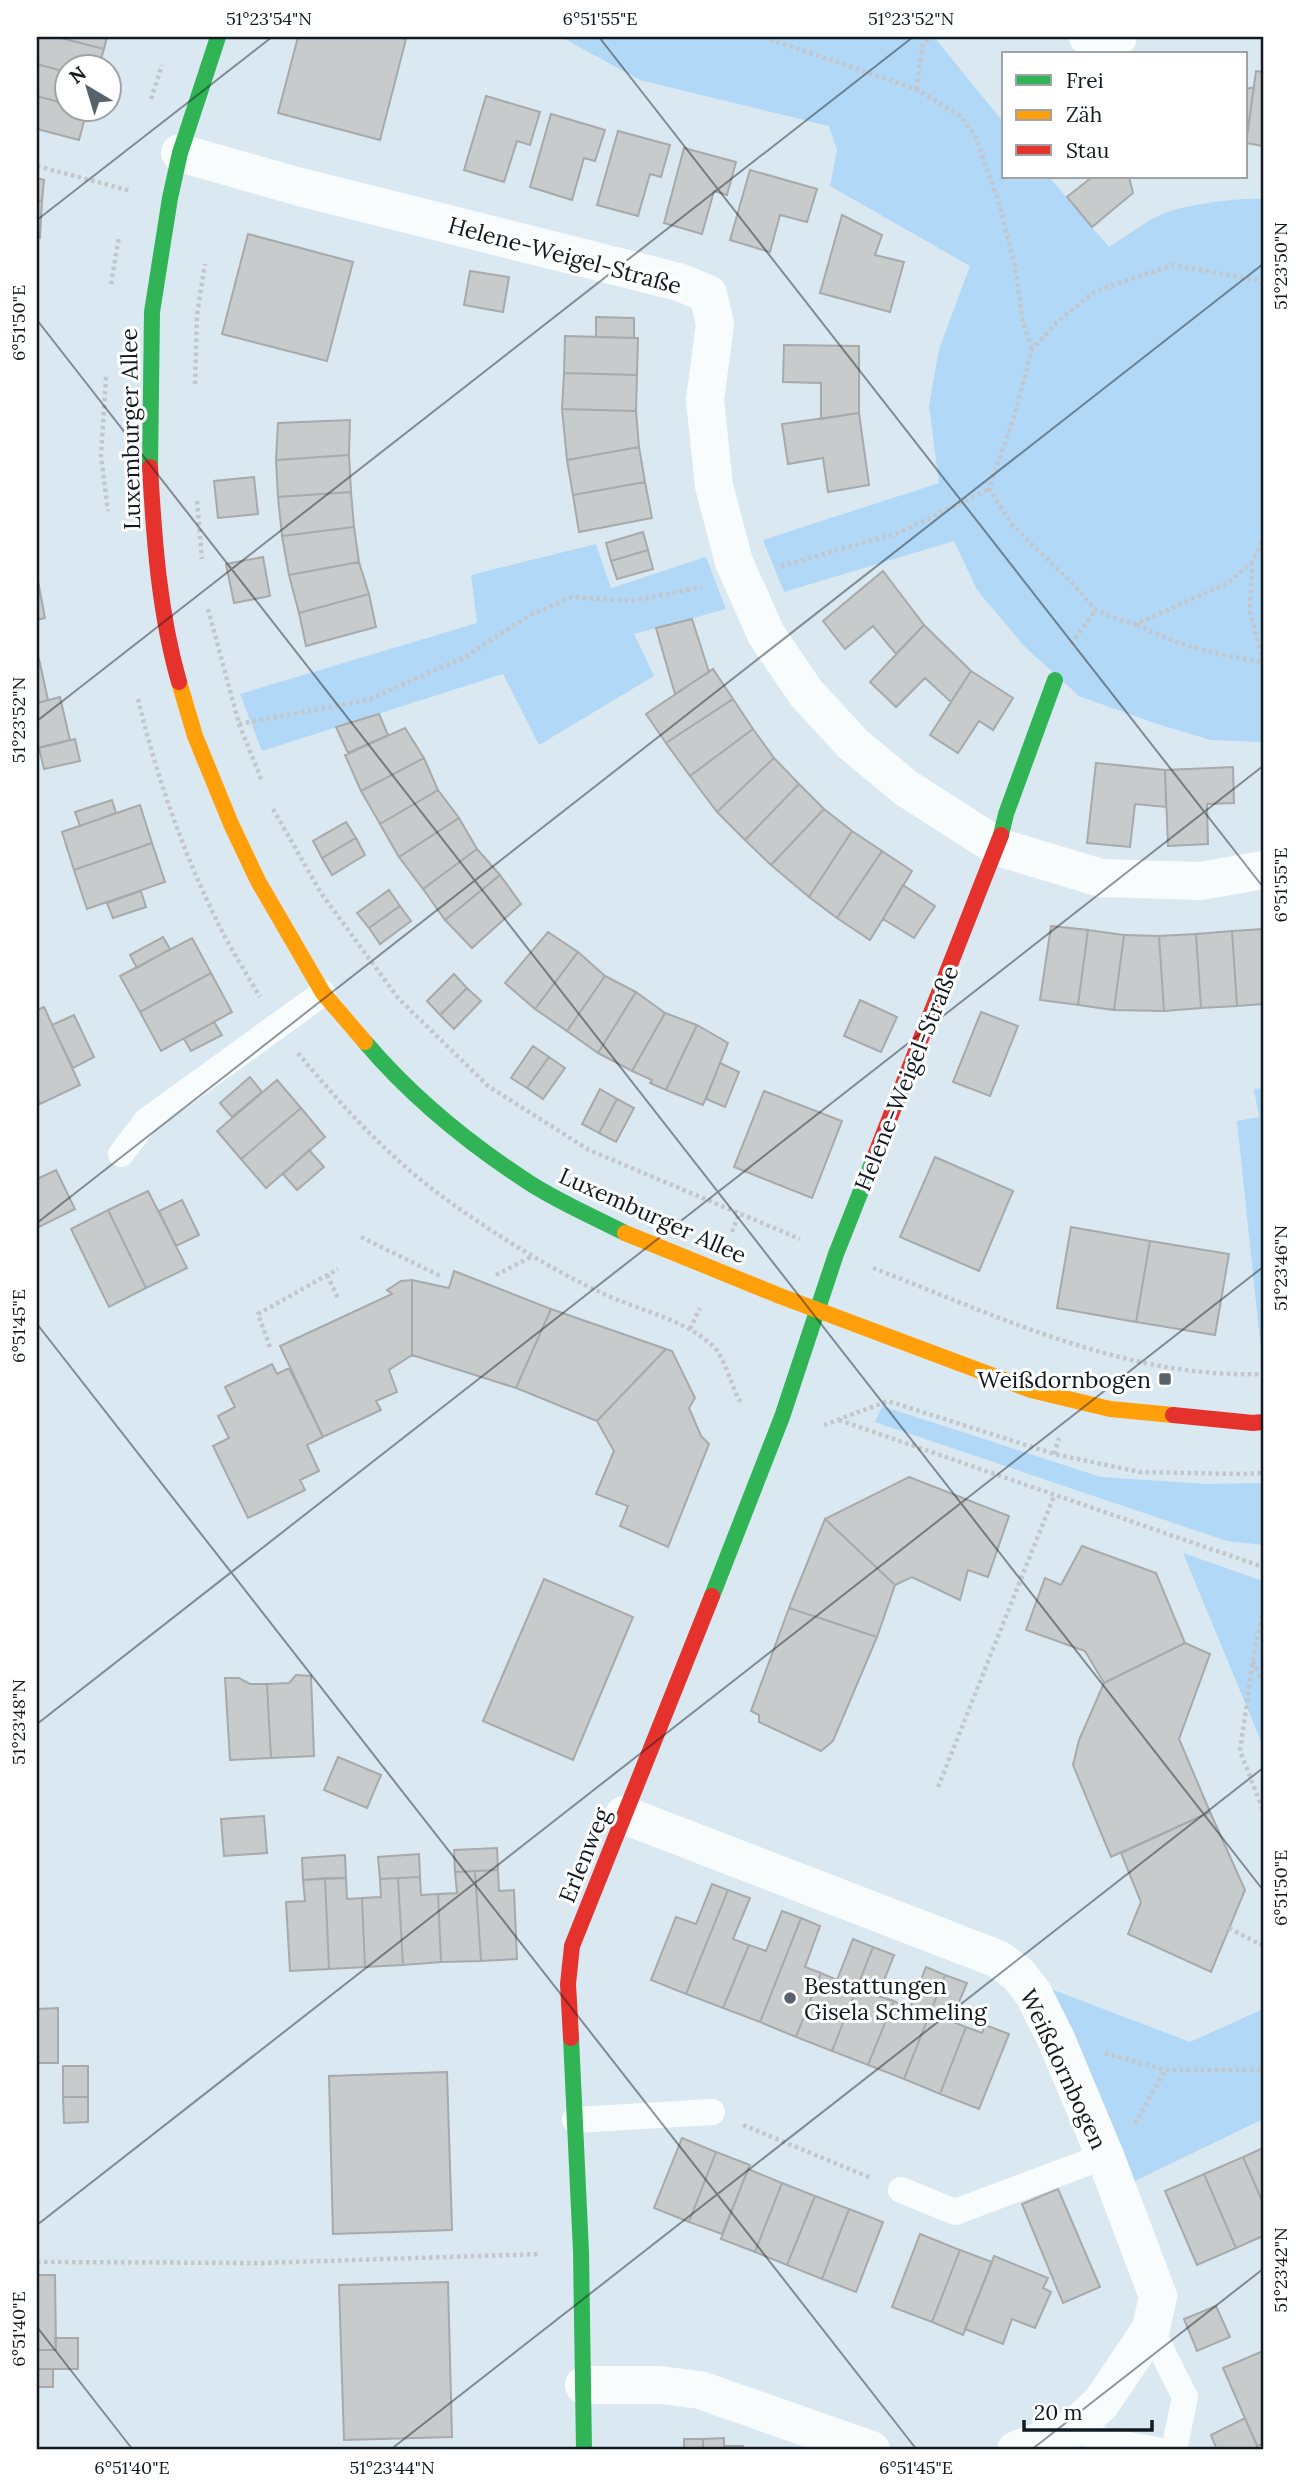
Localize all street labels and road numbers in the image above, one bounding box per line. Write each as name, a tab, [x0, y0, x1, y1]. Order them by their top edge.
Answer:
street label: Helene-Weigel-Straße	[445, 210, 685, 300]
street label: Luxemburger Allee	[114, 328, 146, 530]
street label: Helene-Weigel-Straße	[848, 961, 964, 1195]
street label: Luxemburger Allee	[555, 1161, 751, 1269]
street label: Erlenweg	[552, 1802, 617, 1907]
street label: Weißdornbogen	[1014, 1984, 1114, 2154]

